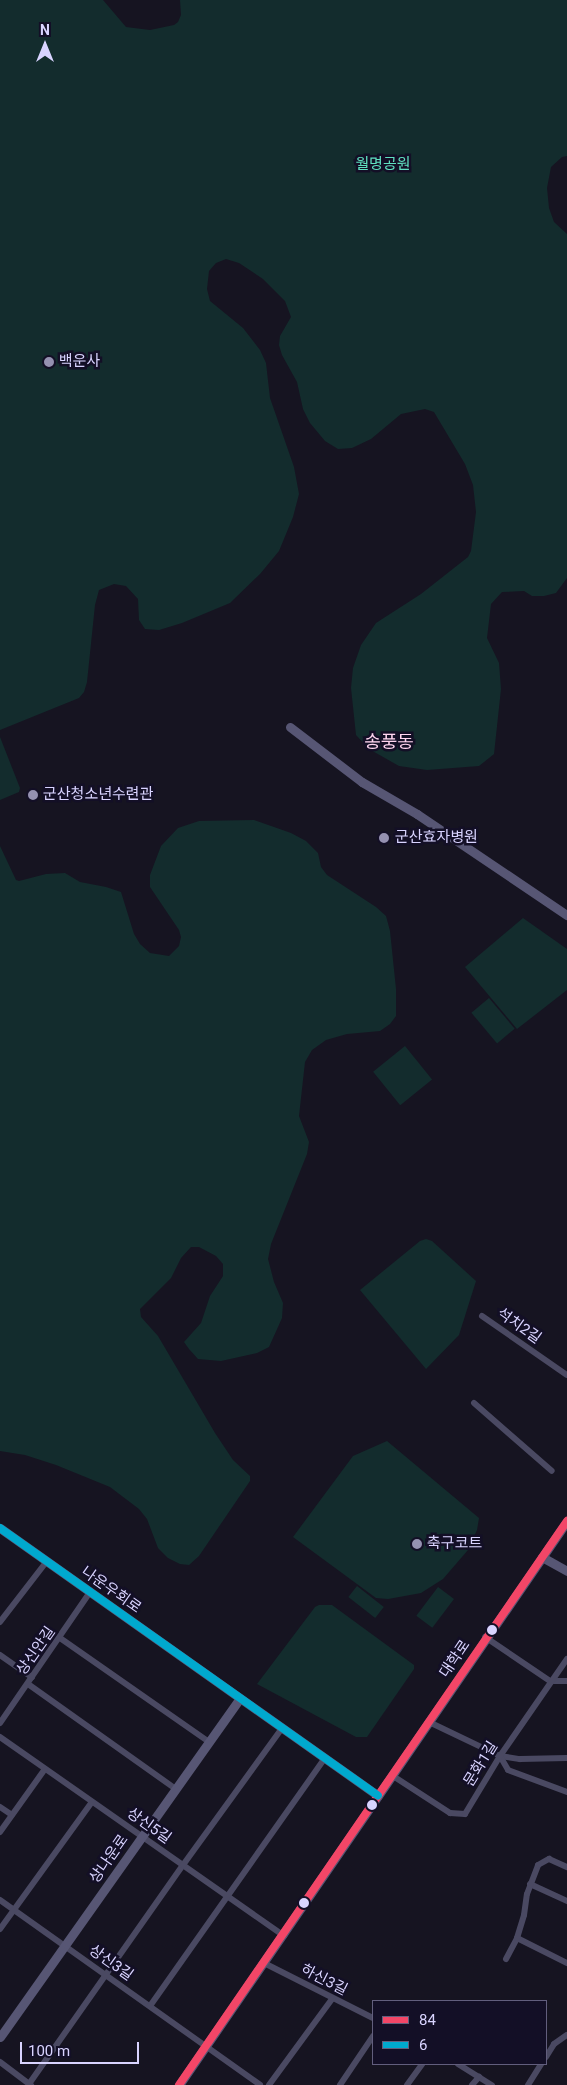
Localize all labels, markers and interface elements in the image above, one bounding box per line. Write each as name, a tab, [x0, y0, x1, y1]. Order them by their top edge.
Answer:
north arrow	[20, 20, 70, 70]
text: N	[40, 22, 50, 38]
park label: 월명공원	[355, 156, 411, 174]
place label: 백운사	[59, 353, 100, 371]
marker: 백운사	[43, 356, 55, 368]
district label: 송풍동	[364, 731, 414, 753]
place label: 군산청소년수련관	[43, 786, 153, 804]
marker: 군산청소년수련관	[27, 789, 39, 801]
place label: 군산효자병원	[395, 829, 478, 847]
marker: 군산효자병원	[377, 831, 391, 845]
street label: 석치2길	[493, 1304, 545, 1348]
place label: 축구코트	[427, 1535, 482, 1553]
marker: 축구코트	[411, 1538, 423, 1550]
street label: 나운우회로	[78, 1563, 144, 1617]
street label: 상신안길	[13, 1623, 59, 1679]
unlabelled marker	[487, 1625, 497, 1635]
street label: 대학로	[436, 1637, 474, 1681]
street label: 문화1길	[460, 1738, 502, 1790]
unlabelled marker	[367, 1800, 377, 1810]
street label: 상신5길	[123, 1804, 175, 1848]
street label: 상나운로	[86, 1831, 132, 1887]
unlabelled marker	[299, 1898, 309, 1908]
street label: 상신3길	[85, 1941, 137, 1985]
street label: 하신3길	[298, 1961, 350, 1999]
legend	[372, 2000, 547, 2065]
text: 84	[419, 2011, 436, 2029]
scale bar	[22, 2032, 141, 2064]
text: 6	[419, 2036, 427, 2054]
text: 100 m	[28, 2042, 70, 2060]

